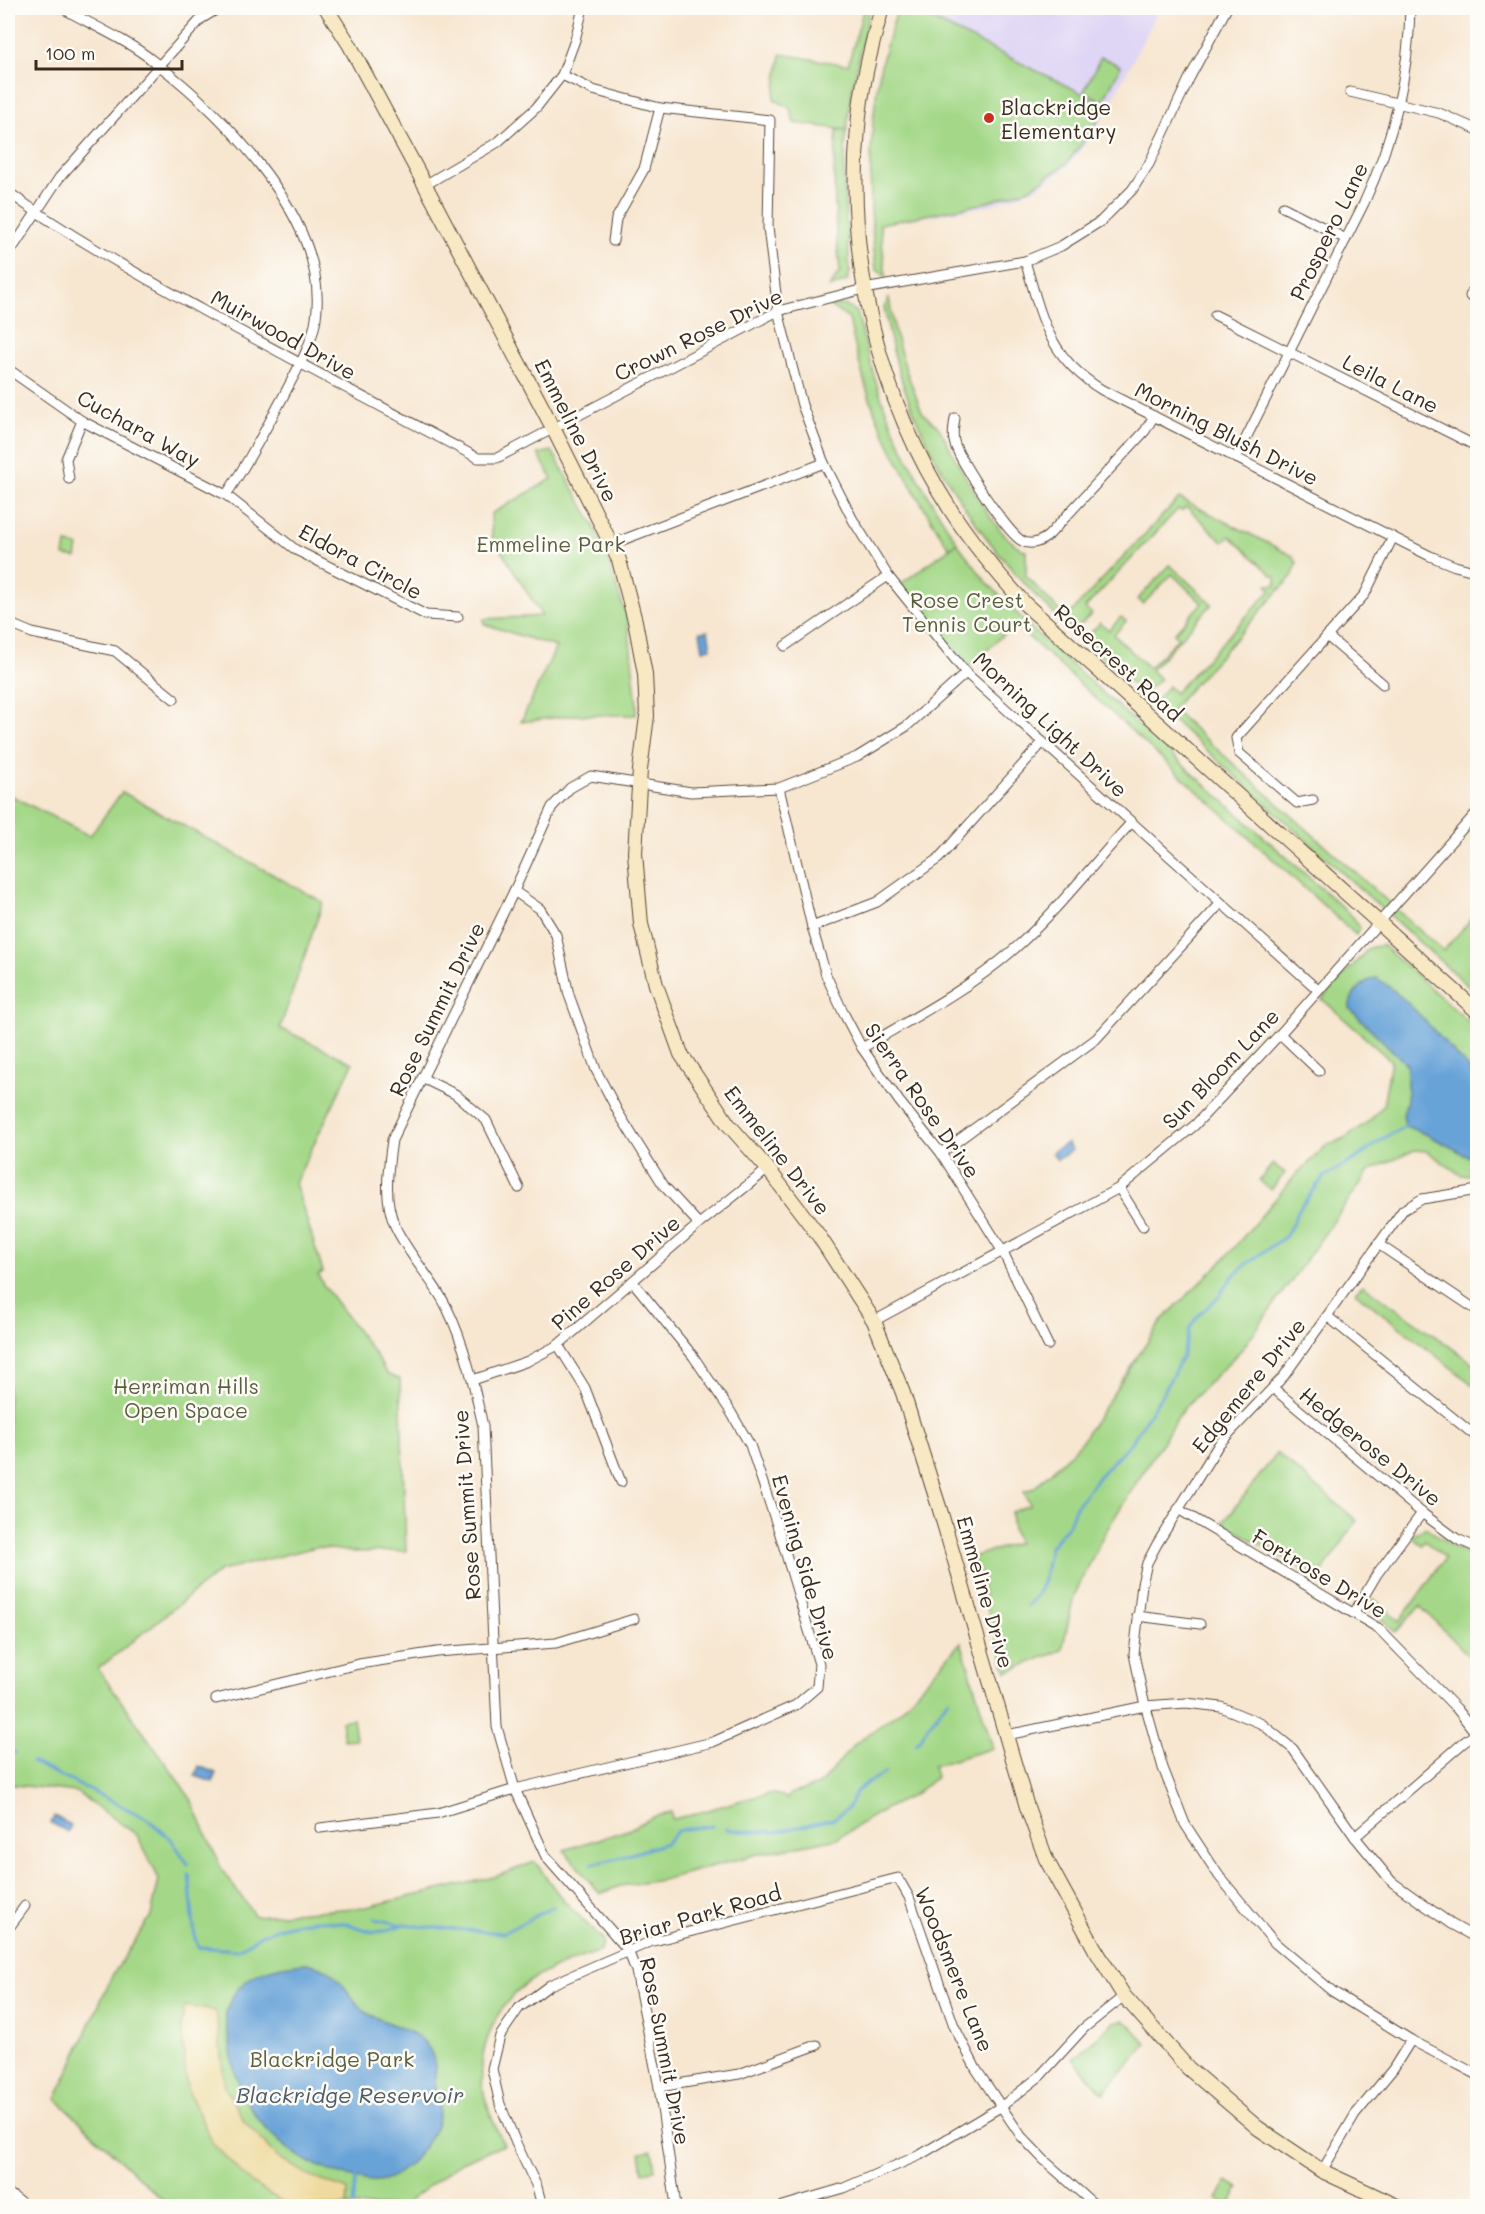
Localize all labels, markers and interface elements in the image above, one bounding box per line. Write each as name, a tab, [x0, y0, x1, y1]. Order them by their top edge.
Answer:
scale bar	[36, 33, 182, 71]
text: 100 m	[45, 41, 95, 65]
place label: Blackridge Elementary	[1001, 93, 1117, 144]
marker: Blackridge Elementary	[982, 111, 996, 125]
street label: Prospero Lane	[1283, 157, 1373, 305]
street label: Crown Rose Drive	[609, 282, 787, 386]
street label: Muirwood Drive	[207, 283, 361, 385]
street label: Leila Lane	[1338, 347, 1444, 419]
street label: Emmeline Drive	[529, 354, 625, 506]
street label: Morning Blush Drive	[1131, 375, 1323, 491]
street label: Cuchara Way	[73, 383, 205, 473]
street label: Eldora Circle	[295, 517, 427, 605]
park label: Emmeline Park	[476, 530, 626, 557]
park label: Rose Crest Tennis Court	[902, 586, 1032, 637]
street label: Rosecrest Road	[1049, 597, 1189, 727]
street label: Morning Light Drive	[968, 645, 1134, 803]
street label: Rose Summit Drive	[382, 917, 490, 1101]
street label: Sun Bloom Lane	[1156, 1002, 1284, 1134]
street label: Sierra Rose Drive	[859, 1017, 987, 1183]
street label: Emmeline Drive	[719, 1080, 837, 1220]
street label: Pine Rose Drive	[545, 1209, 685, 1335]
street label: Edgemere Drive	[1185, 1312, 1311, 1458]
park label: Herriman Hills Open Space	[113, 1372, 259, 1423]
street label: Hedgerose Drive	[1295, 1380, 1447, 1512]
street label: Rose Summit Drive	[446, 1409, 486, 1601]
street label: Evening Side Drive	[767, 1471, 845, 1663]
street label: Emmeline Drive	[951, 1513, 1021, 1671]
street label: Fortrose Drive	[1248, 1522, 1392, 1624]
street label: Briar Park Road	[616, 1878, 784, 1950]
street label: Woodsmere Lane	[910, 1883, 1000, 2055]
street label: Rose Summit Drive	[635, 1955, 697, 2147]
park label: Blackridge Park	[250, 2045, 414, 2072]
water label: Blackridge Reservoir	[236, 2080, 464, 2109]

